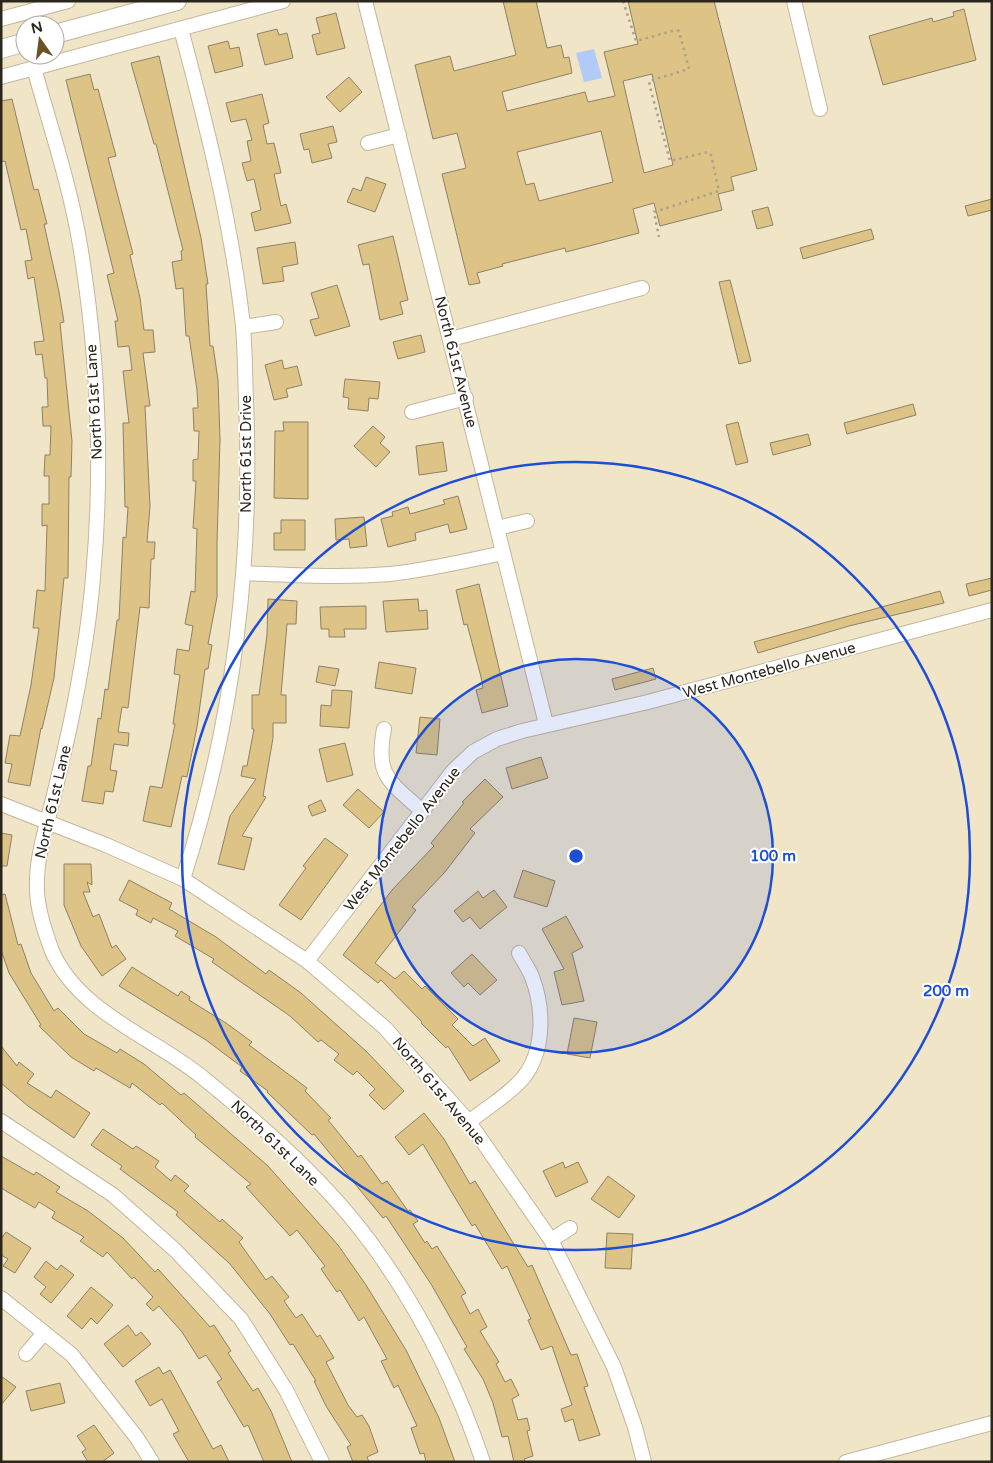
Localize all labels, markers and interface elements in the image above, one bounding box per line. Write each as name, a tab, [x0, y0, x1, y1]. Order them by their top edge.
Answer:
north arrow	[15, 15, 65, 65]
text: N	[29, 18, 44, 37]
street label: North 61st Avenue	[431, 294, 481, 430]
street label: North 61st Lane	[82, 344, 106, 460]
street label: North 61st Drive	[237, 395, 255, 513]
street label: West Montebello Avenue	[681, 638, 857, 702]
street label: North 61st Lane	[31, 744, 75, 860]
street label: West Montebello Avenue	[340, 763, 464, 915]
centre of rings	[567, 847, 585, 865]
text: 100 m	[750, 847, 796, 865]
text: 200 m	[923, 982, 969, 1000]
street label: North 61st Avenue	[389, 1034, 489, 1148]
street label: North 61st Lane	[227, 1096, 323, 1190]

